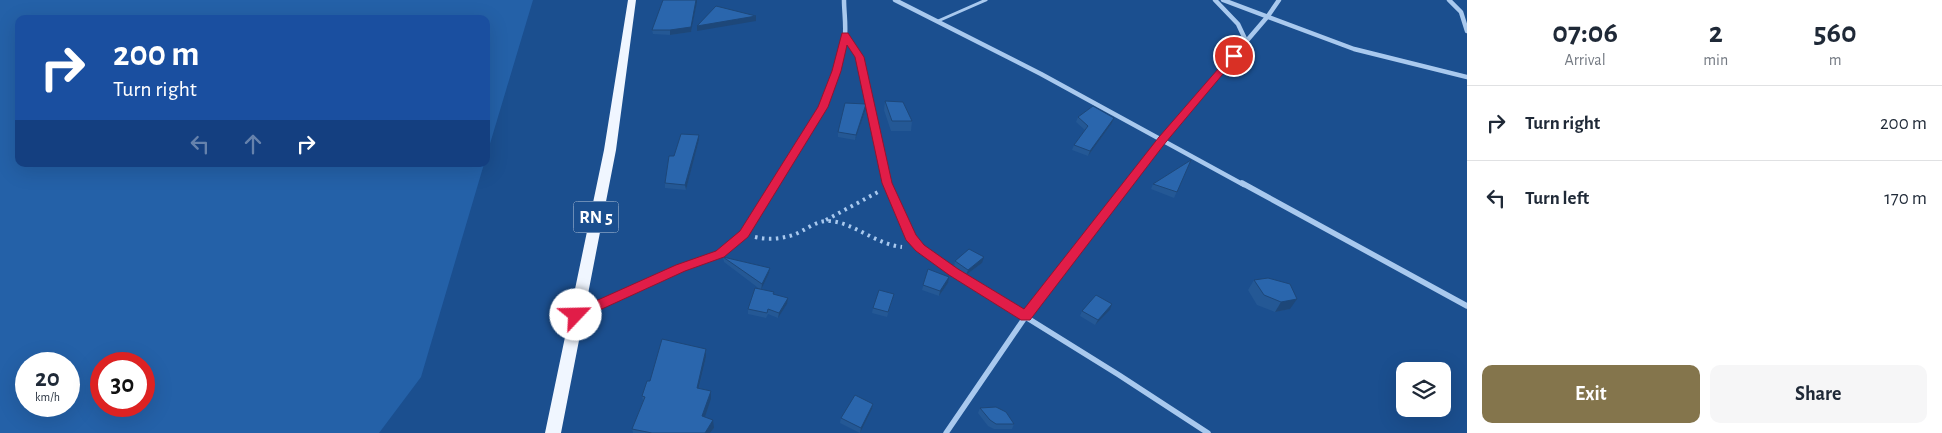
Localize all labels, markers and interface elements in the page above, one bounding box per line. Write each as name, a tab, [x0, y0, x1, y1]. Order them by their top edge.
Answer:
text: 07:06	[1552, 18, 1618, 48]
text: 2	[1709, 18, 1723, 48]
text: 560	[1814, 18, 1857, 48]
icon: right	[30, 35, 95, 100]
pin	[1213, 35, 1255, 77]
text: 200 m	[113, 37, 200, 72]
icon: arrive	[1220, 42, 1248, 70]
text: Arrival	[1565, 52, 1606, 68]
text: min	[1703, 52, 1728, 68]
text: m	[1829, 52, 1842, 68]
text: Turn right	[113, 78, 197, 100]
icon: right	[1482, 109, 1510, 137]
text: Turn right	[1525, 114, 1600, 133]
text: 200 m	[1880, 114, 1927, 133]
icon: left	[186, 130, 214, 158]
icon: ahead	[239, 130, 267, 158]
icon: right	[292, 130, 320, 158]
icon: left	[1482, 184, 1510, 212]
text: Turn left	[1525, 189, 1589, 208]
text: 170 m	[1884, 189, 1927, 208]
road number: RN 5	[574, 202, 618, 232]
position arrow	[549, 288, 601, 340]
speed limit sign: 30	[90, 352, 155, 417]
map controls	[1396, 362, 1451, 417]
button: layers	[1396, 362, 1451, 417]
button: Exit	[1482, 365, 1700, 423]
button: Share	[1710, 365, 1927, 423]
text: 20	[35, 366, 60, 391]
text: km/h	[35, 391, 60, 403]

